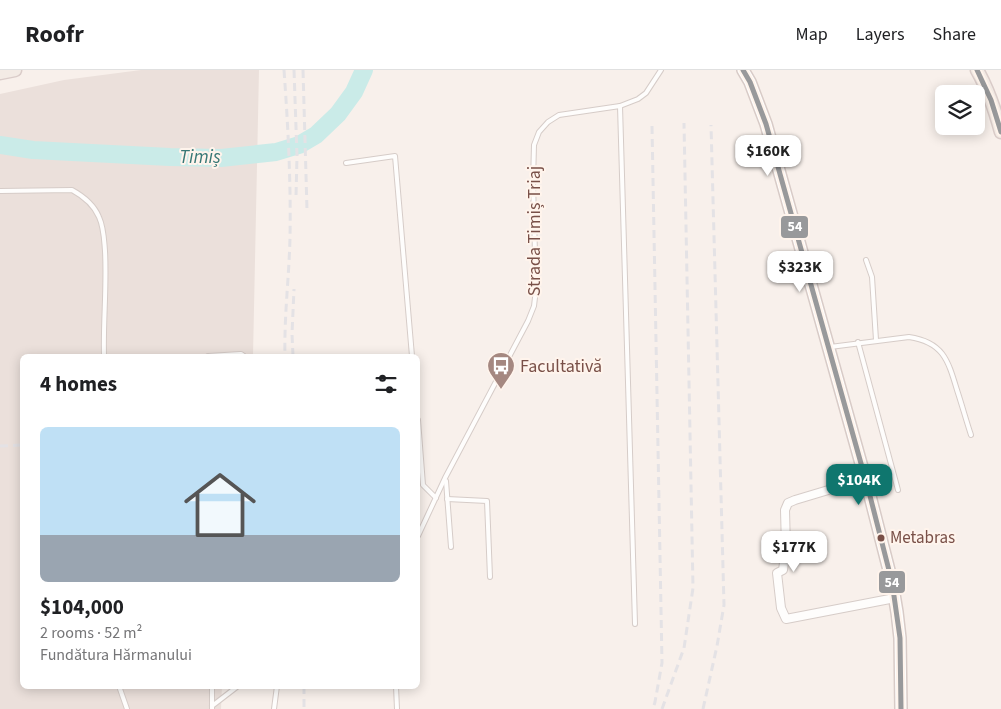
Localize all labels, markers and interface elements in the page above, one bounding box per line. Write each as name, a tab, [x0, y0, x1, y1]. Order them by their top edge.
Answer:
text: Roofr	[25, 17, 84, 52]
text: Map	[796, 22, 828, 47]
text: Layers	[856, 22, 905, 47]
text: Share	[933, 22, 976, 47]
map controls	[935, 85, 985, 135]
button: layers	[935, 85, 985, 135]
pin: $160K	[733, 134, 803, 177]
text: $160K	[746, 140, 790, 162]
water label: Timiș	[179, 144, 221, 171]
street label: Strada Timiș Triaj	[522, 166, 547, 296]
line badge: 54	[780, 215, 809, 239]
text: 54	[788, 217, 803, 237]
pin: $323K	[765, 250, 835, 293]
text: $323K	[778, 256, 822, 278]
bus stop icon: Facultativă	[486, 351, 516, 390]
place label: Facultativă	[520, 354, 602, 379]
text: 4 homes	[40, 369, 117, 399]
icon: filters	[372, 370, 400, 398]
icon: home	[175, 460, 265, 550]
pin: $104K	[824, 464, 894, 506]
text: $104K	[837, 469, 881, 491]
place label: Metabras	[890, 526, 955, 550]
pin: $177K	[759, 530, 829, 573]
marker: Metabras	[876, 533, 886, 543]
text: $177K	[772, 536, 816, 558]
line badge: 54	[878, 570, 906, 594]
text: 54	[885, 573, 900, 593]
text: $104,000	[40, 592, 124, 622]
text: 2 rooms · 52 m²	[40, 622, 142, 644]
text: Fundătura Hărmanului	[40, 644, 192, 666]

